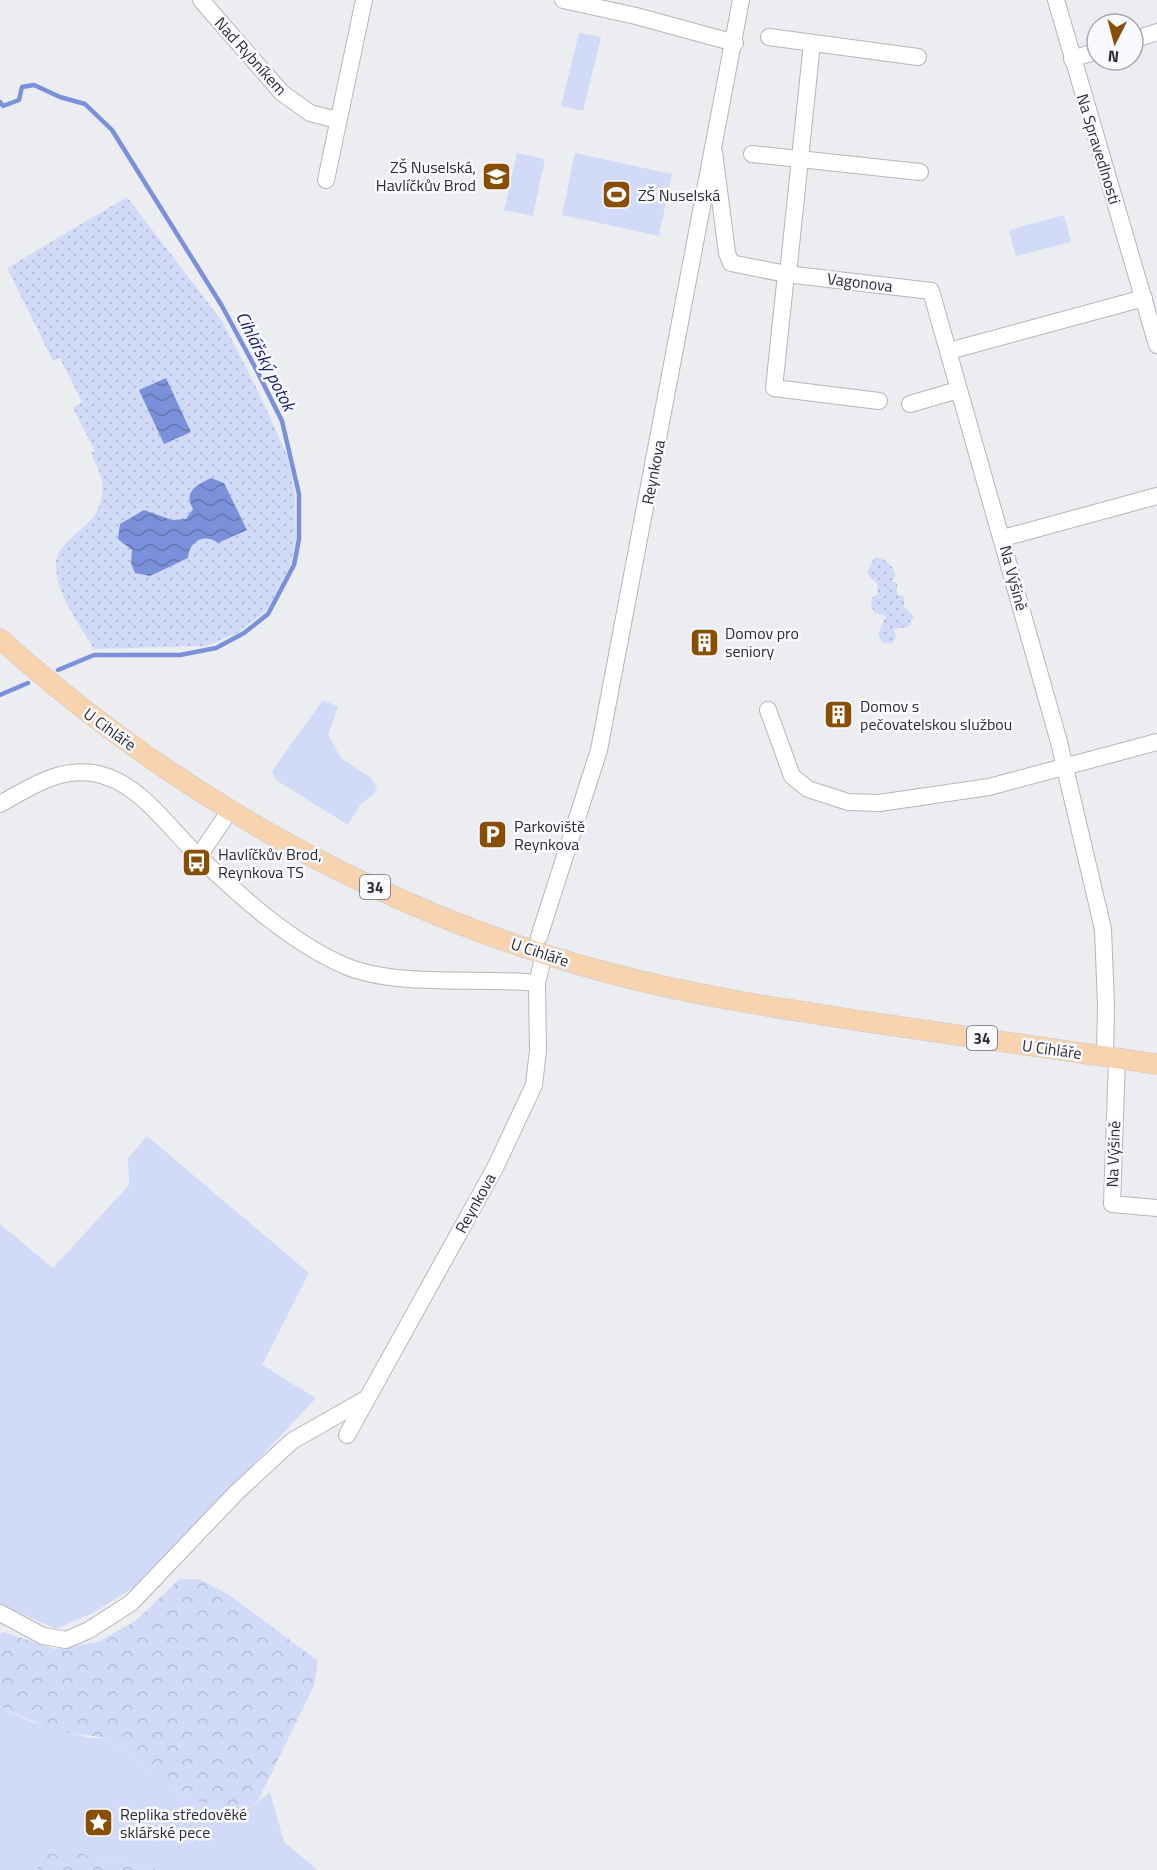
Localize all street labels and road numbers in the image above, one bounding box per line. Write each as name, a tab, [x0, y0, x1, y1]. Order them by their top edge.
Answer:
street label: Nad Rybníkem	[209, 12, 293, 100]
street label: Na Spravedlnosti	[1071, 91, 1127, 207]
street label: Vagonova	[826, 266, 894, 298]
street label: Reynkova	[635, 438, 671, 506]
street label: Na Výšině	[994, 543, 1034, 613]
street label: U Cihláře	[79, 702, 141, 756]
road number: 34	[360, 875, 390, 899]
street label: U Cihláře	[508, 931, 572, 973]
road number: 34	[967, 1026, 997, 1050]
street label: U Cihláře	[1021, 1033, 1083, 1065]
street label: Na Výšině	[1100, 1120, 1126, 1188]
street label: Reynkova	[449, 1169, 501, 1237]

